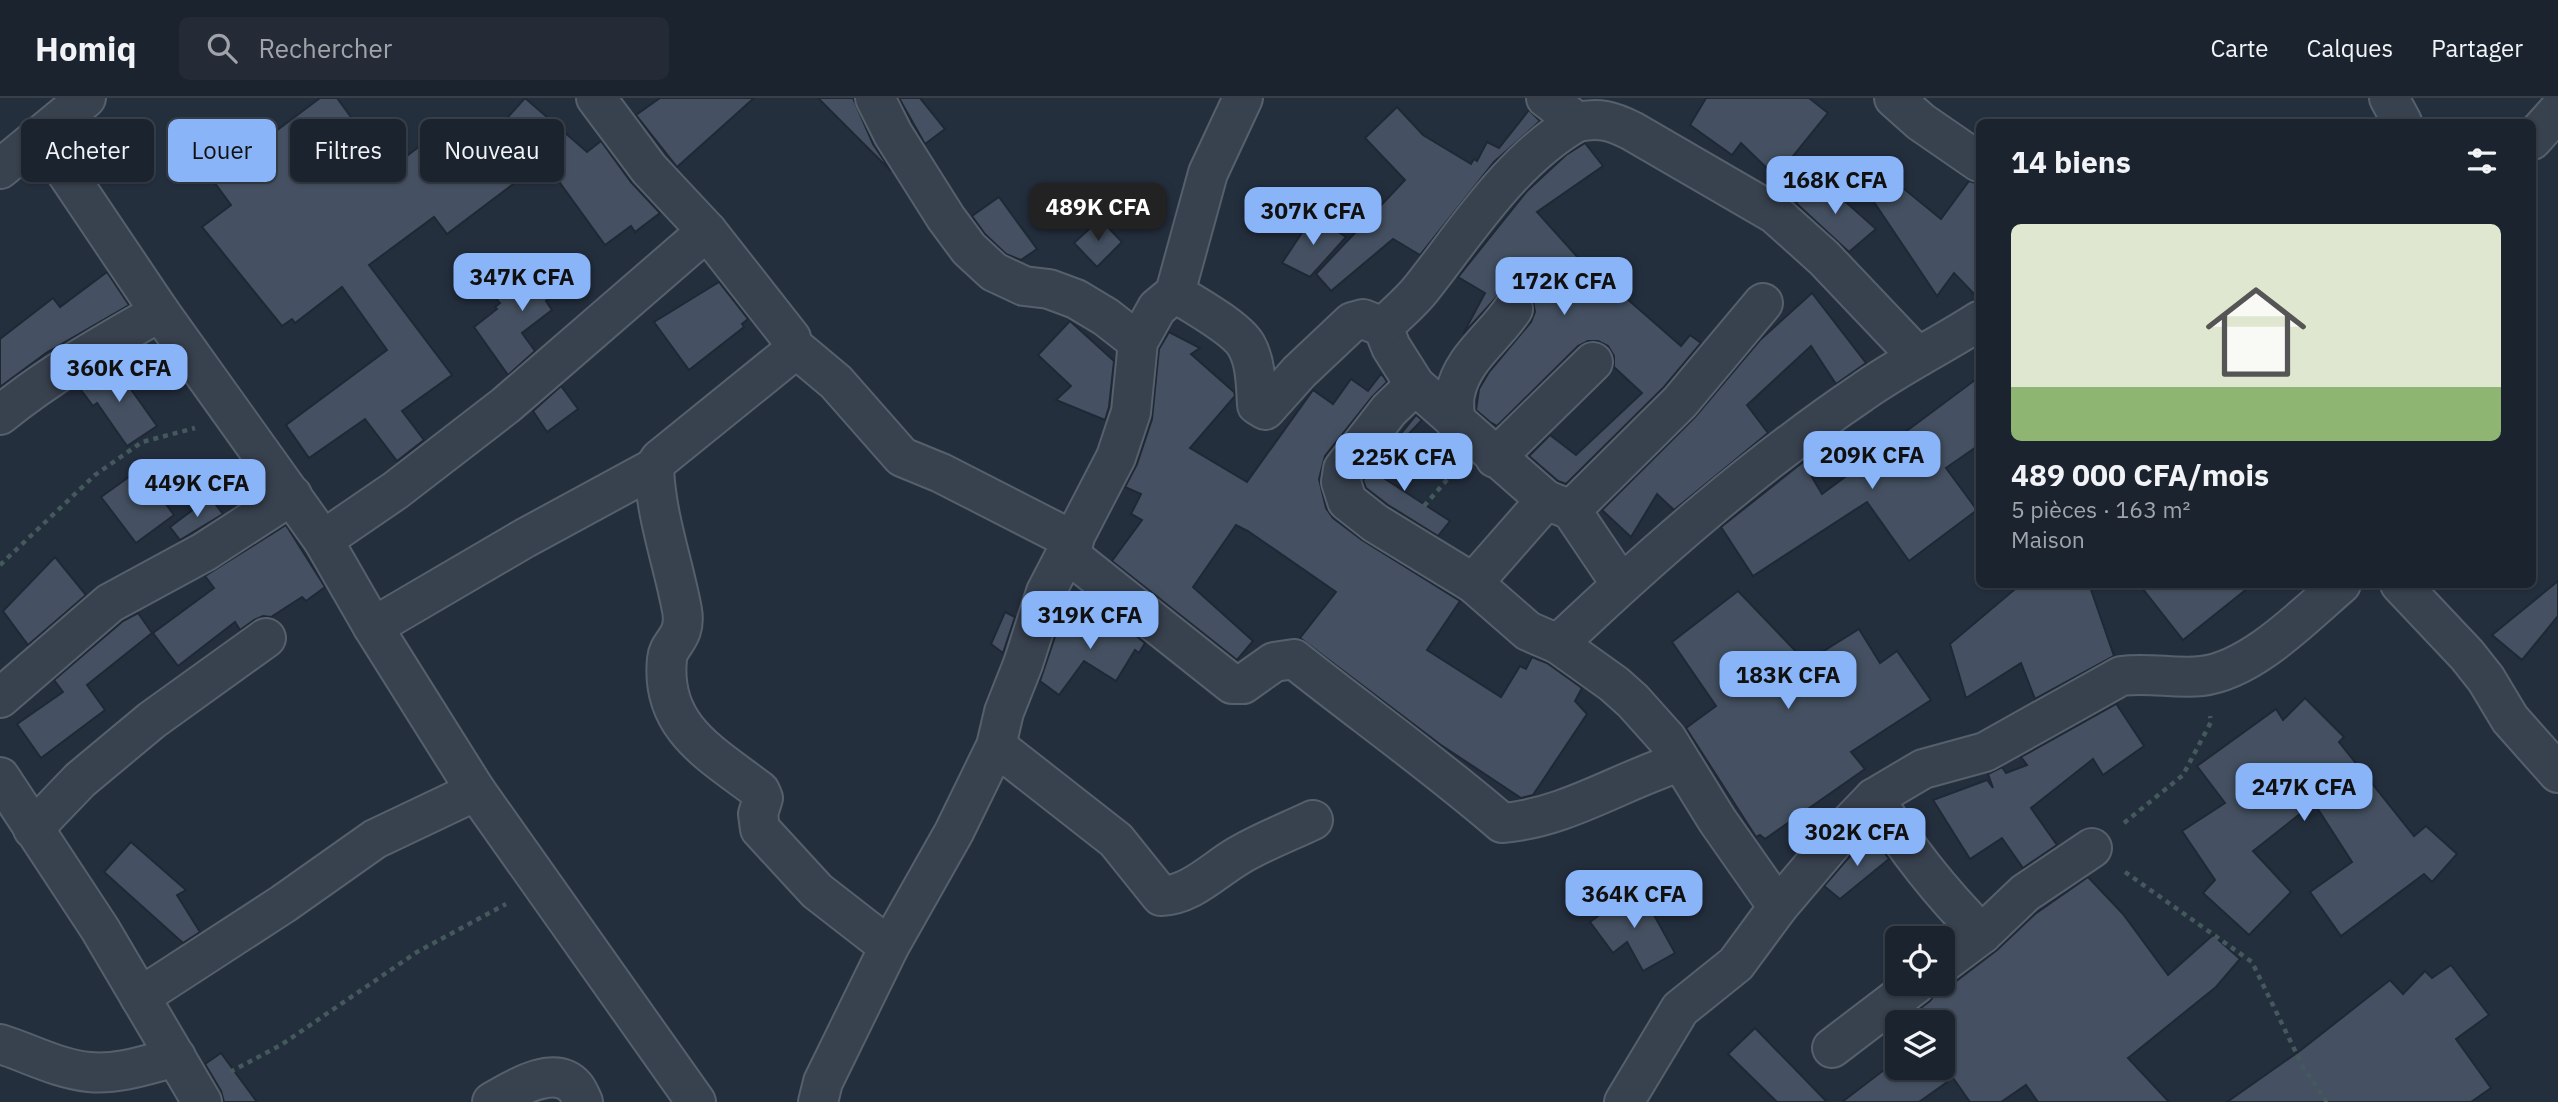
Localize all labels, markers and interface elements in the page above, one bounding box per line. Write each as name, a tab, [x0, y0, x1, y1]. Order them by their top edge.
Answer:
search box	[179, 17, 669, 80]
text: Homiq	[35, 27, 137, 70]
icon: search	[203, 29, 241, 67]
text: Rechercher	[259, 31, 392, 65]
text: Carte	[2210, 32, 2269, 64]
text: Calques	[2307, 32, 2393, 64]
text: Partager	[2431, 32, 2523, 64]
chip: Acheter	[21, 119, 154, 182]
chip: Louer	[168, 119, 276, 182]
chip: Filtres	[290, 119, 406, 182]
chip: Nouveau	[420, 119, 564, 182]
text: 14 biens	[2011, 142, 2131, 181]
icon: filters	[2463, 142, 2501, 180]
pin: 168K CFA	[1763, 156, 1907, 216]
text: 168K CFA	[1782, 164, 1888, 194]
pin: 489K CFA	[1026, 184, 1170, 243]
pin: 307K CFA	[1241, 188, 1385, 247]
text: 489K CFA	[1045, 191, 1151, 221]
text: 307K CFA	[1260, 195, 1366, 225]
pin: 347K CFA	[450, 254, 594, 313]
pin: 172K CFA	[1492, 258, 1636, 317]
text: 347K CFA	[469, 261, 575, 291]
text: 172K CFA	[1511, 265, 1617, 295]
icon: home	[2193, 269, 2319, 395]
pin: 360K CFA	[47, 344, 191, 404]
text: 360K CFA	[66, 352, 172, 382]
pin: 209K CFA	[1800, 432, 1944, 491]
pin: 225K CFA	[1332, 434, 1476, 493]
text: 209K CFA	[1819, 439, 1925, 469]
text: 225K CFA	[1351, 441, 1457, 471]
text: 489 000 CFA/mois	[2011, 455, 2269, 494]
pin: 449K CFA	[125, 460, 269, 519]
text: 449K CFA	[144, 467, 250, 497]
text: 5 pièces · 163 m²	[2011, 494, 2190, 524]
text: Maison	[2011, 524, 2085, 554]
pin: 319K CFA	[1018, 592, 1162, 651]
text: 319K CFA	[1037, 599, 1143, 629]
pin: 183K CFA	[1716, 652, 1860, 711]
text: 183K CFA	[1735, 659, 1841, 689]
pin: 247K CFA	[2232, 764, 2376, 823]
text: 247K CFA	[2251, 771, 2357, 801]
pin: 302K CFA	[1785, 808, 1929, 868]
text: 302K CFA	[1804, 816, 1910, 846]
pin: 364K CFA	[1562, 870, 1706, 930]
text: 364K CFA	[1581, 878, 1687, 908]
map controls	[1885, 926, 1955, 1080]
button: locate	[1885, 926, 1955, 996]
button: layers	[1885, 1010, 1955, 1080]

